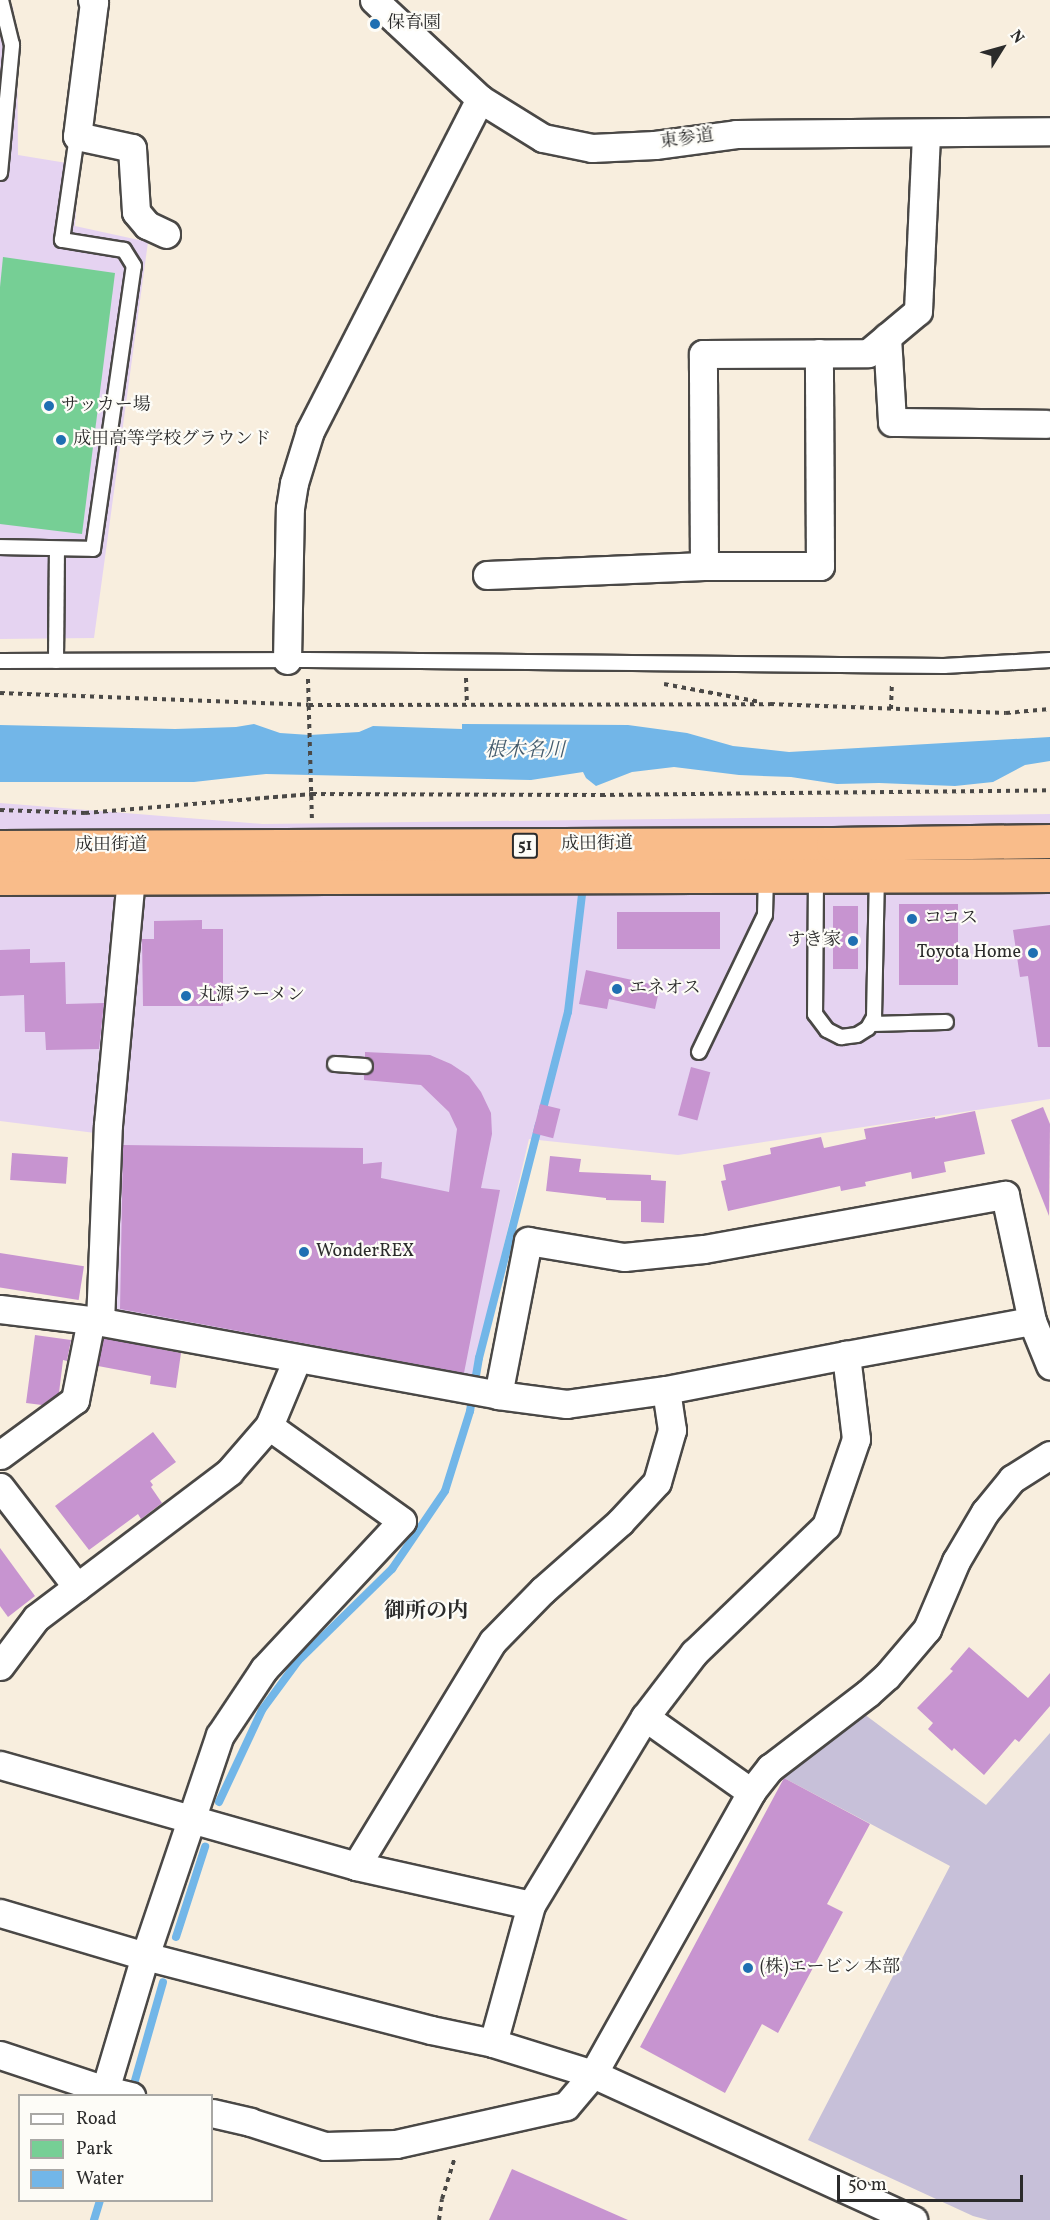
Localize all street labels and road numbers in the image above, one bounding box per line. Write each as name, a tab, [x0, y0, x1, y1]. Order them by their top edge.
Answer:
street label: 東参道	[659, 126, 715, 154]
road number: 51	[512, 833, 538, 859]
street label: 成田街道	[561, 834, 633, 856]
street label: 成田街道	[75, 835, 147, 857]

